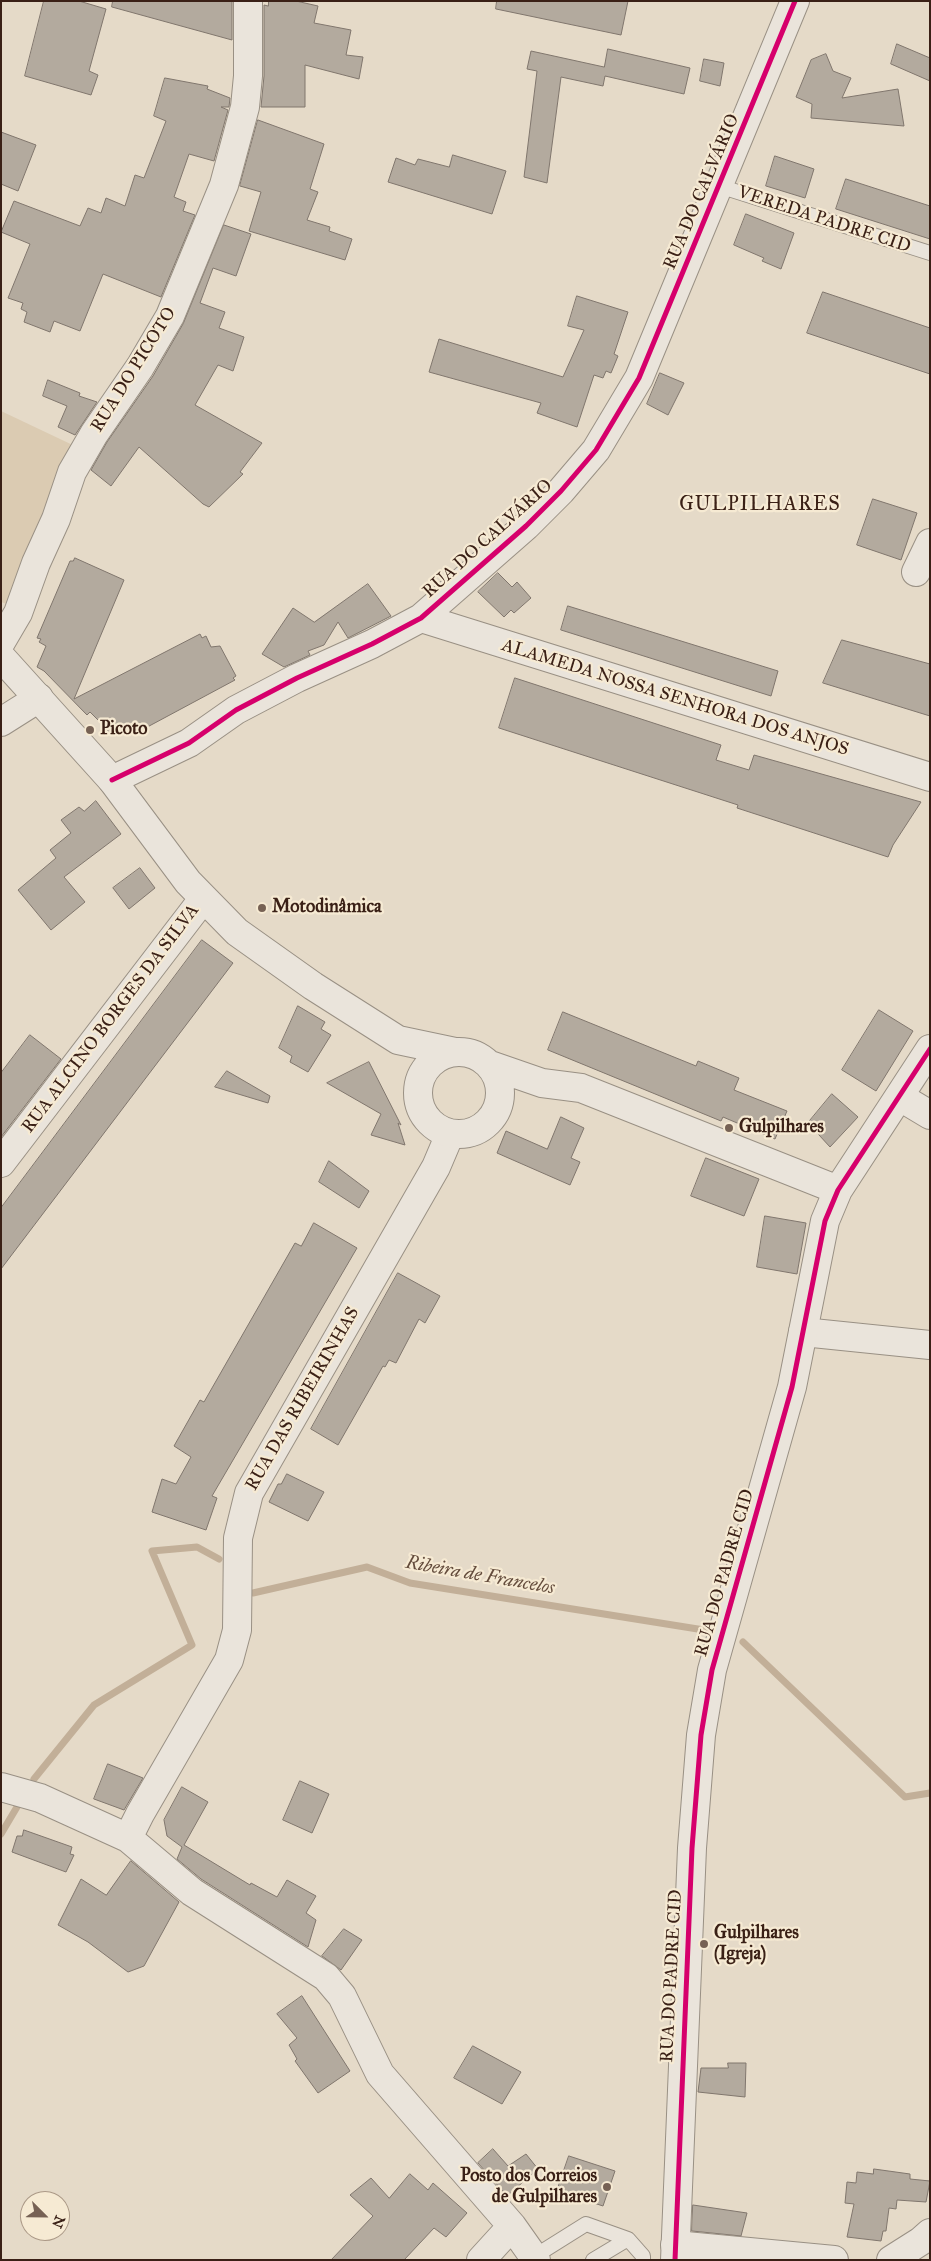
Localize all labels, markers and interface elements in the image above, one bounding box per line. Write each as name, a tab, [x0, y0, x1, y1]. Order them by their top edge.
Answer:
street label: RUA DO CALVÁRIO	[659, 111, 745, 273]
street label: VEREDA PADRE CID	[735, 182, 913, 258]
street label: RUA DO PICOTO	[87, 304, 181, 436]
street label: RUA DO CALVÁRIO	[419, 475, 557, 603]
district label: GULPILHARES	[678, 493, 842, 517]
street label: ALAMEDA NOSSA SENHORA DOS ANJOS	[499, 635, 851, 761]
place label: Picoto	[100, 719, 148, 741]
marker: Picoto	[84, 724, 96, 736]
place label: Motodinâmica	[272, 897, 382, 919]
street label: RUA ALCINO BORGES DA SILVA	[18, 900, 204, 1138]
marker: Motodinâmica	[256, 902, 268, 914]
place label: Gulpilhares	[739, 1117, 824, 1139]
marker: Gulpilhares	[723, 1122, 735, 1134]
street label: RUA DAS RIBEIRINHAS	[242, 1303, 364, 1495]
street label: RUA DO PADRE CID	[691, 1487, 759, 1659]
water label: Ribeira de Francelos	[404, 1552, 556, 1600]
street label: RUA DO PADRE CID	[657, 1889, 687, 2063]
place label: Gulpilhares (Igreja)	[714, 1923, 799, 1966]
marker: Gulpilhares (Igreja)	[698, 1938, 710, 1950]
place label: Posto dos Correios de Gulpilhares	[460, 2166, 597, 2208]
marker: Posto dos Correios de Gulpilhares	[601, 2181, 613, 2193]
north arrow	[20, 2191, 70, 2241]
text: N	[48, 2213, 68, 2230]

